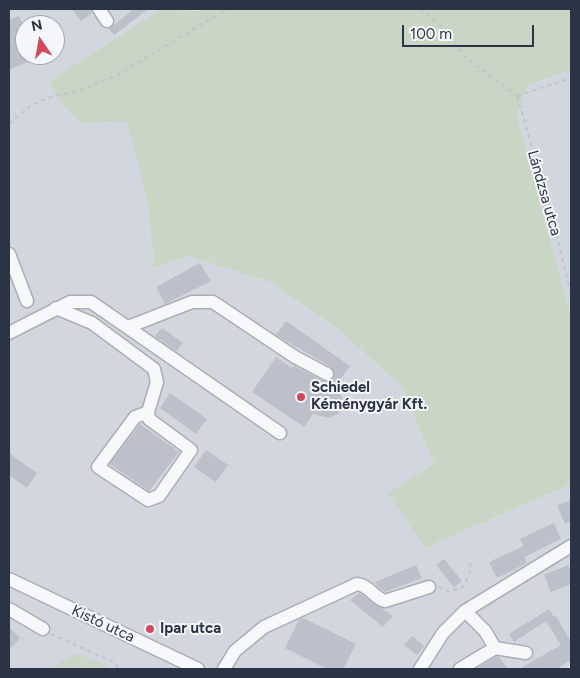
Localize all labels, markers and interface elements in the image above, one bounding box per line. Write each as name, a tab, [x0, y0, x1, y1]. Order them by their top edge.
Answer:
north arrow	[15, 15, 65, 65]
scale bar	[405, 15, 538, 47]
text: N	[30, 16, 44, 35]
text: 100 m	[410, 25, 452, 43]
street label: Lándzsa utca	[523, 148, 565, 238]
place label: Schiedel Kéménygyár Kft.	[311, 379, 427, 414]
marker: Schiedel Kéménygyár Kft.	[295, 391, 307, 403]
street label: Kistó utca	[69, 602, 137, 646]
place label: Ipar utca	[160, 620, 221, 638]
marker: Ipar utca	[144, 623, 156, 635]

